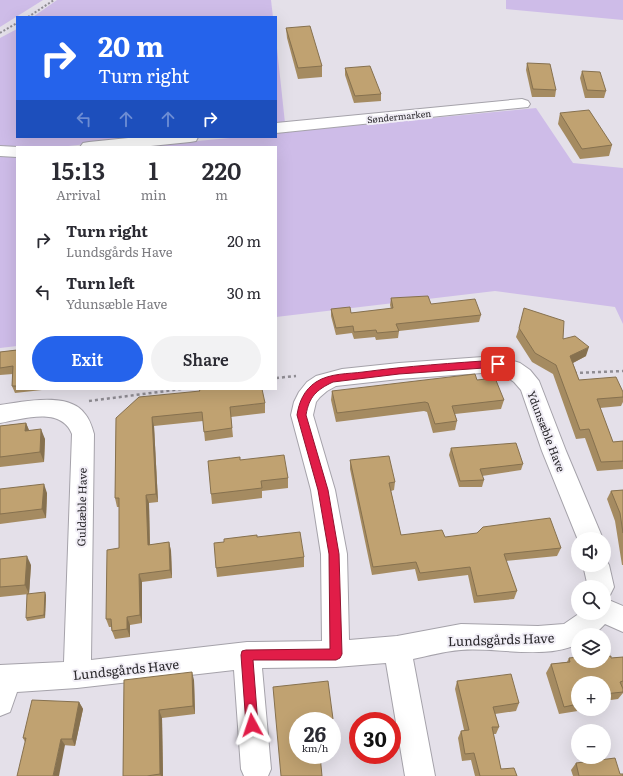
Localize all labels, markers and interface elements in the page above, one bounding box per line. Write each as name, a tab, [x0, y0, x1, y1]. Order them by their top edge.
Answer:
text: 20 m	[98, 24, 164, 66]
icon: right	[32, 32, 84, 84]
text: Turn right	[98, 62, 189, 89]
street label: Søndermarken	[366, 106, 432, 126]
icon: left	[73, 108, 95, 130]
icon: ahead	[115, 108, 137, 130]
icon: ahead	[157, 108, 179, 130]
icon: right	[199, 108, 221, 130]
text: 15:13	[52, 152, 105, 187]
text: 1	[149, 152, 158, 187]
text: 220	[202, 152, 241, 187]
text: Arrival	[56, 185, 101, 204]
text: min	[141, 185, 166, 204]
text: m	[215, 185, 228, 204]
text: Turn right	[66, 219, 148, 242]
icon: right	[32, 229, 54, 251]
text: 20 m	[227, 229, 261, 252]
text: Lundsgårds Have	[66, 242, 173, 261]
text: Turn left	[66, 271, 135, 294]
icon: left	[32, 281, 54, 303]
text: 30 m	[227, 281, 261, 304]
text: Ydunsæble Have	[66, 294, 167, 313]
button: Exit	[32, 336, 143, 382]
button: Share	[151, 336, 261, 382]
pin	[481, 347, 515, 381]
icon: arrive	[487, 353, 509, 375]
street label: Ydunsæble Have	[524, 388, 570, 474]
street label: Guldæble Have	[72, 467, 90, 546]
map controls	[571, 532, 611, 764]
button: sound	[571, 532, 611, 572]
button: search	[571, 580, 611, 620]
street label: Lundsgårds Have	[447, 628, 555, 650]
button: layers	[571, 628, 611, 668]
street label: Lundsgårds Have	[72, 654, 180, 684]
button: +	[571, 676, 611, 716]
position arrow	[231, 704, 273, 746]
speed limit sign: 30	[349, 712, 401, 764]
text: 26	[304, 718, 326, 748]
button: −	[571, 724, 611, 764]
text: km/h	[302, 740, 328, 755]

